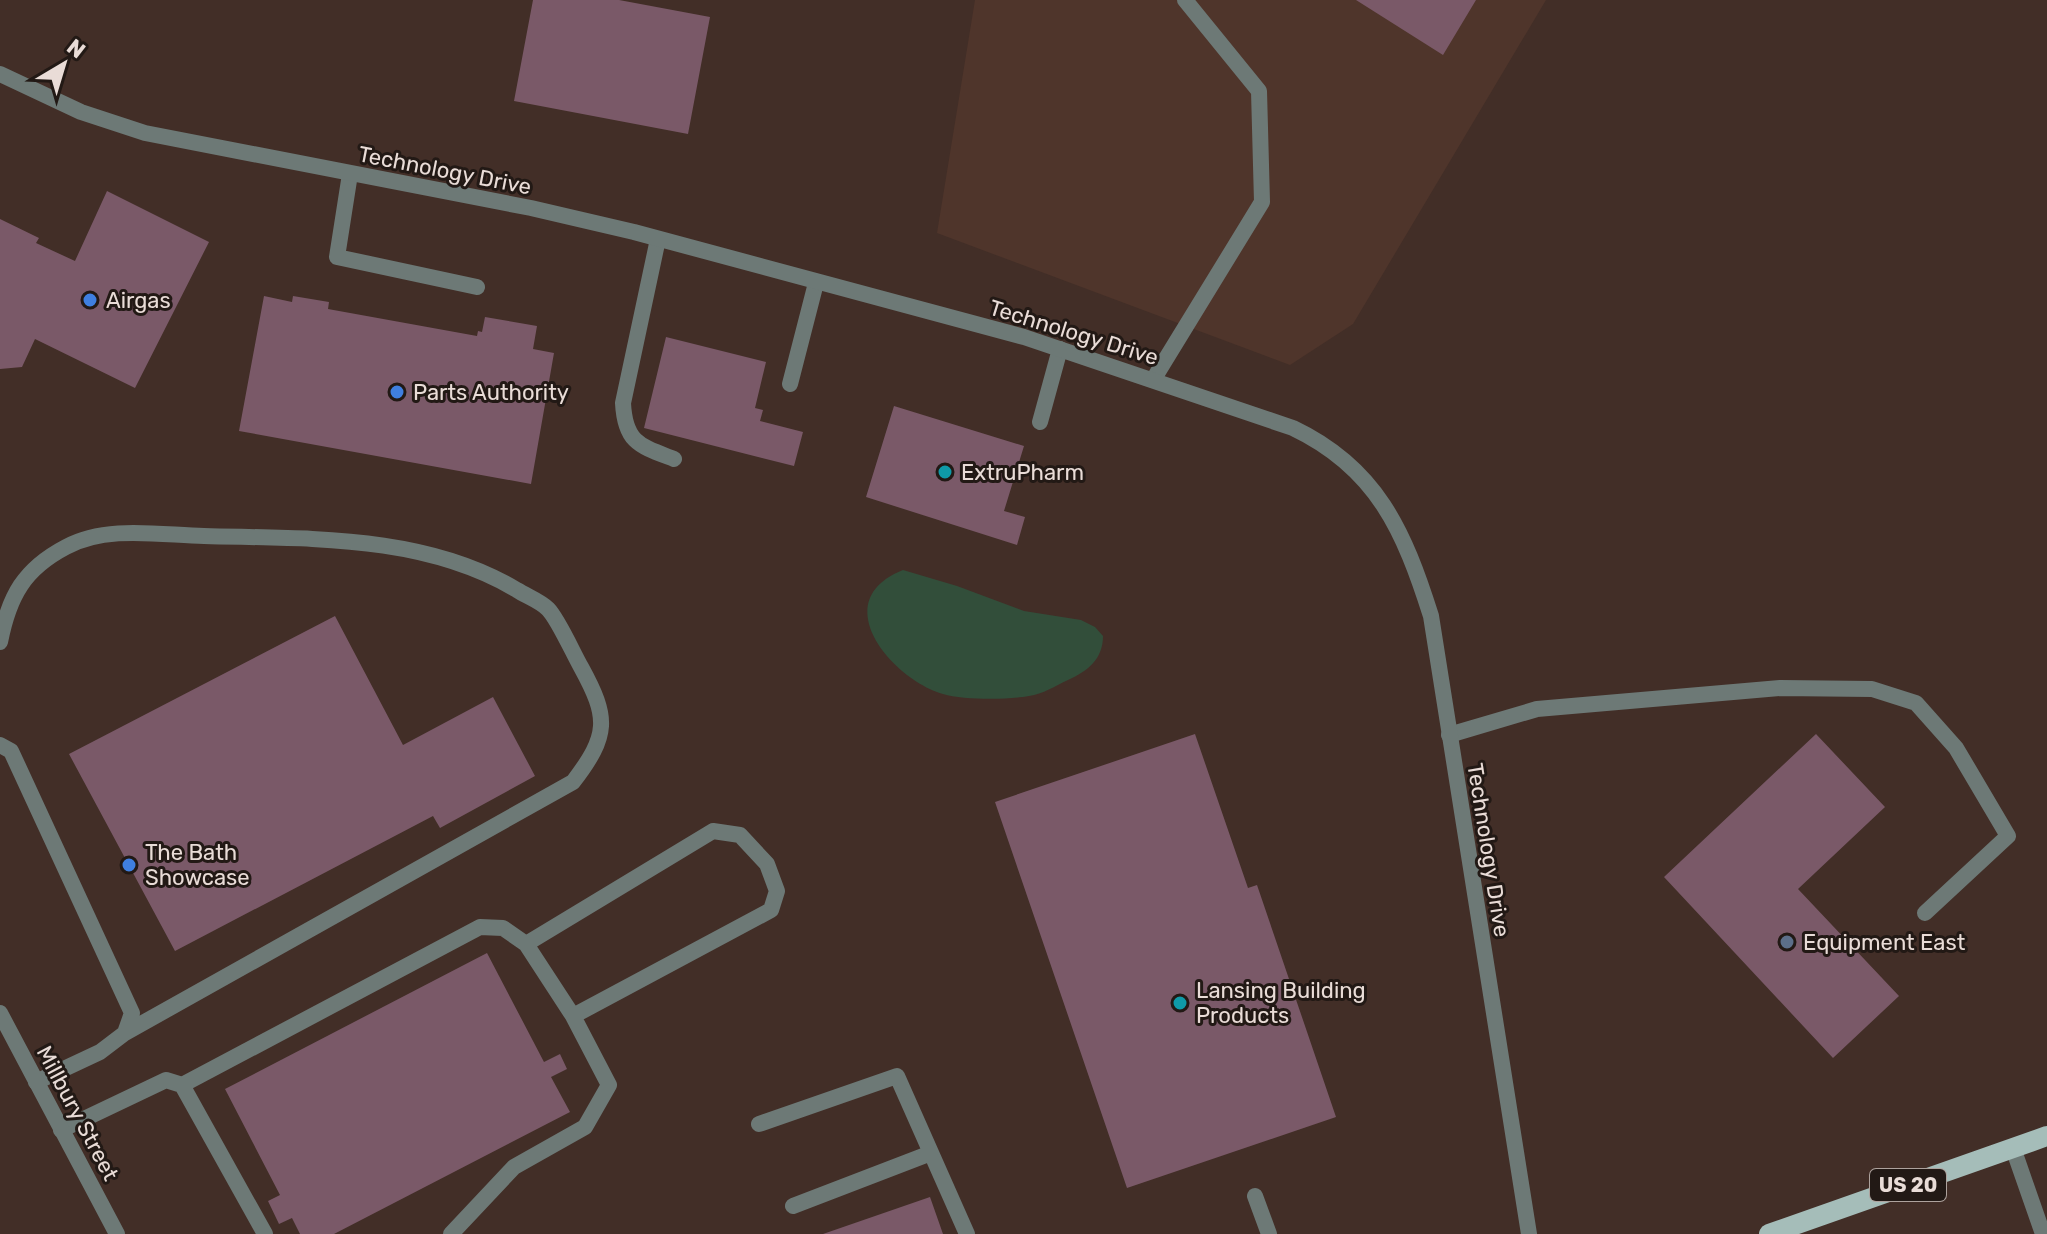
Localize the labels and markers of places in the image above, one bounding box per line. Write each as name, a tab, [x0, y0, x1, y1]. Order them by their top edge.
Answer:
place label: Airgas	[106, 287, 171, 314]
marker: Airgas	[81, 291, 99, 309]
place label: Parts Authority	[413, 379, 569, 406]
marker: Parts Authority	[388, 383, 406, 401]
place label: ExtruPharm	[961, 459, 1084, 486]
marker: ExtruPharm	[936, 463, 954, 481]
place label: The Bath Showcase	[145, 839, 250, 891]
marker: The Bath Showcase	[120, 856, 138, 874]
place label: Equipment East	[1803, 929, 1966, 956]
marker: Equipment East	[1778, 933, 1796, 951]
place label: Lansing Building Products	[1196, 977, 1366, 1029]
marker: Lansing Building Products	[1171, 994, 1189, 1012]

